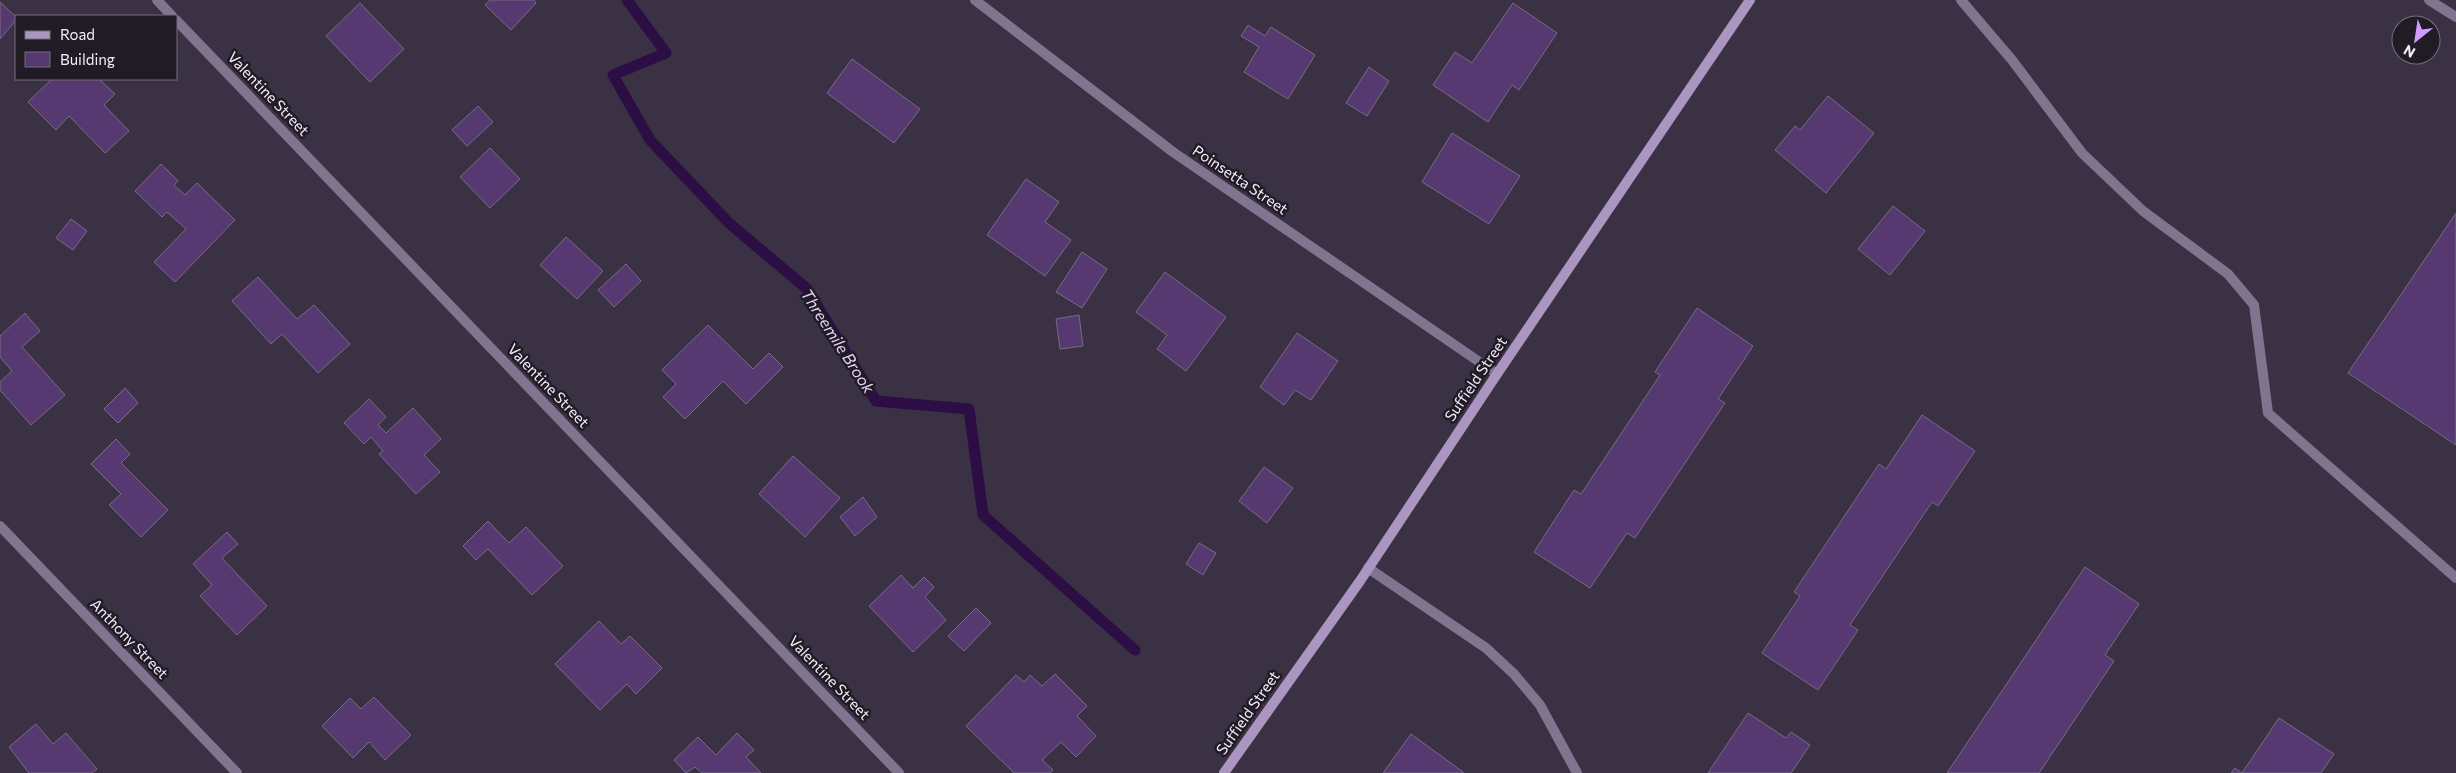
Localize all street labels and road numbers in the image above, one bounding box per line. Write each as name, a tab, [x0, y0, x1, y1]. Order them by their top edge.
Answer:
street label: Valentine Street	[224, 48, 313, 139]
street label: Poinsetta Street	[1190, 141, 1291, 218]
street label: Suffield Street	[1440, 333, 1510, 424]
street label: Valentine Street	[504, 340, 593, 431]
street label: Anthony Street	[87, 595, 172, 682]
street label: Valentine Street	[785, 632, 874, 723]
street label: Suffield Street	[1212, 667, 1283, 758]

